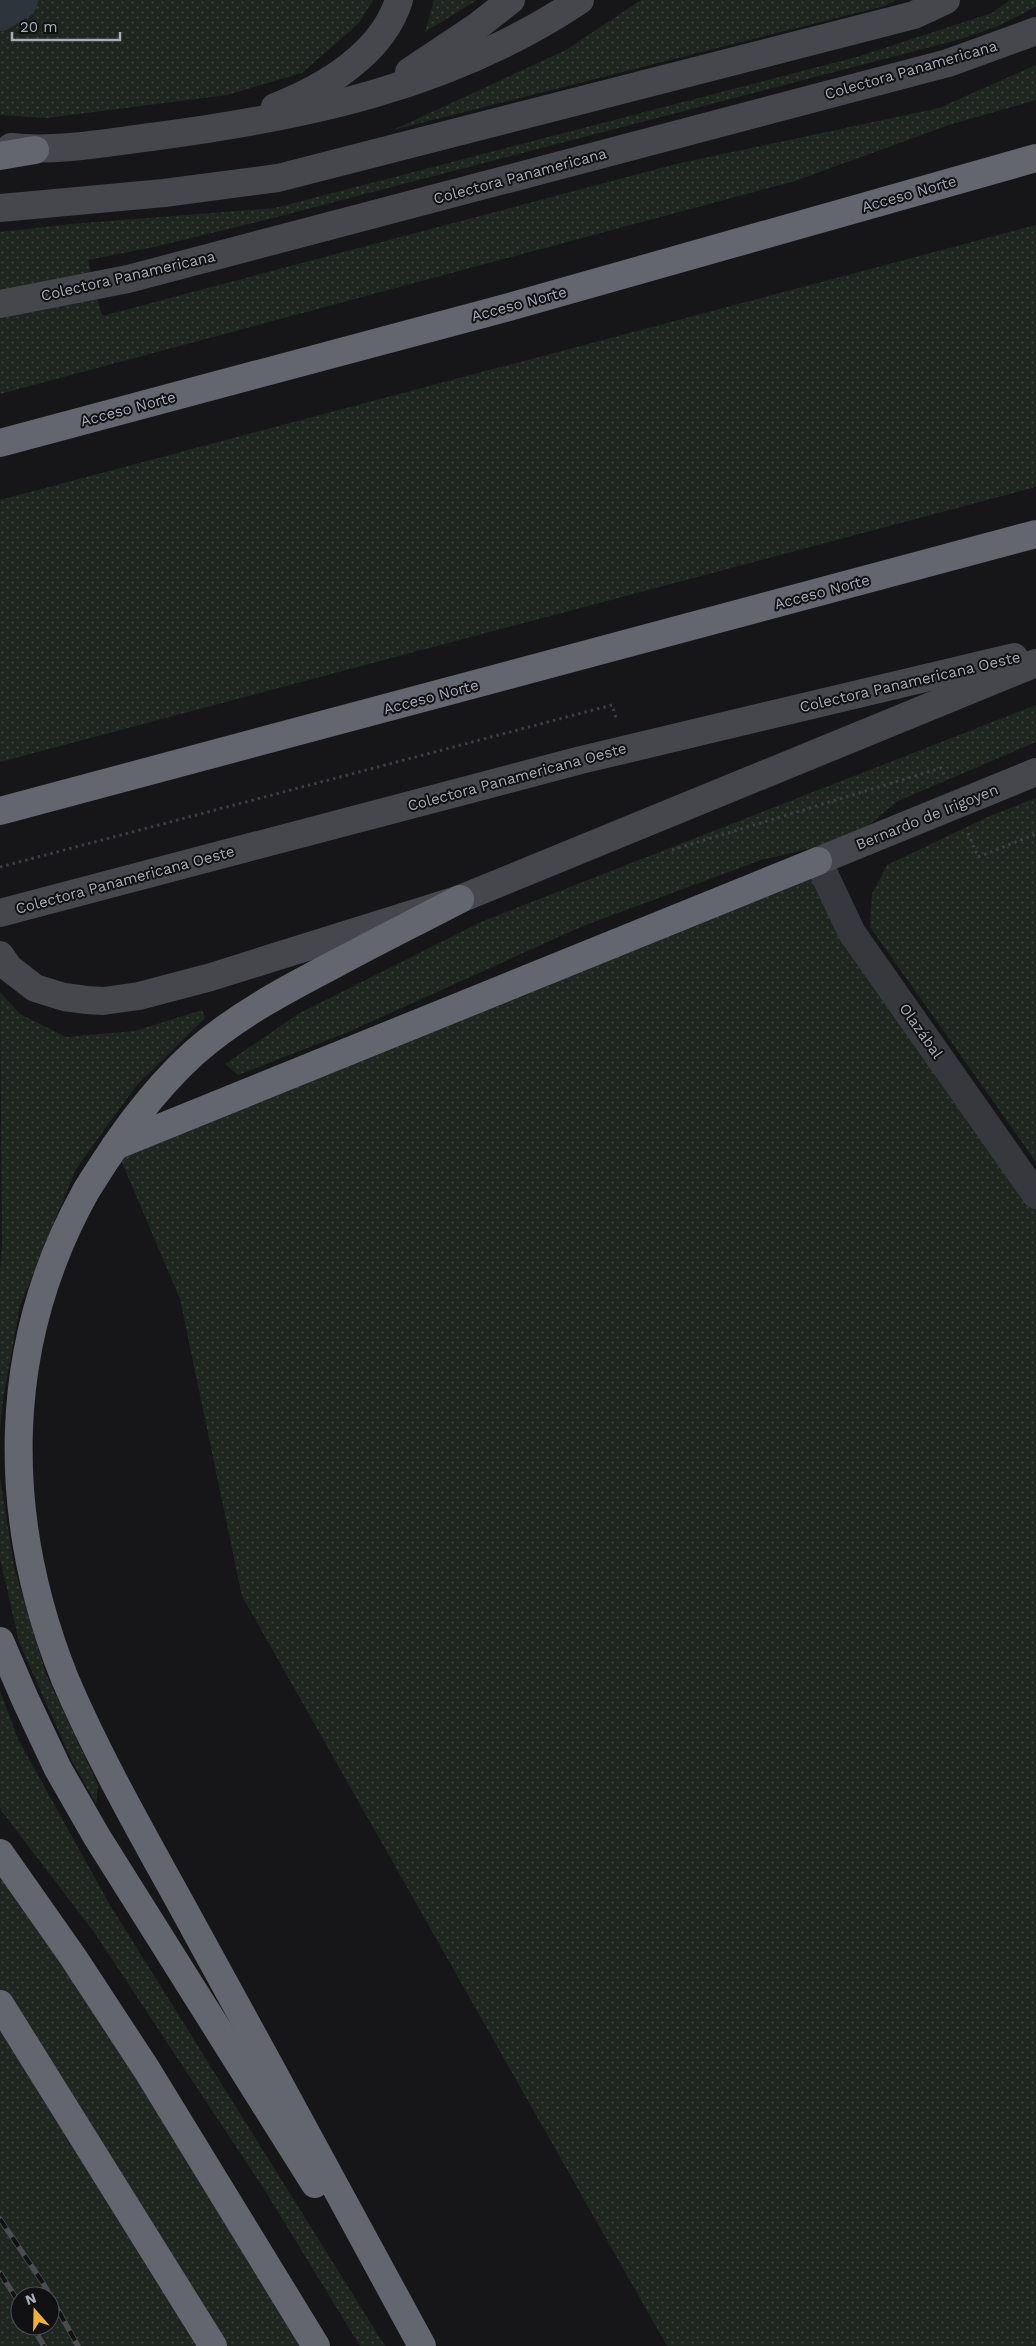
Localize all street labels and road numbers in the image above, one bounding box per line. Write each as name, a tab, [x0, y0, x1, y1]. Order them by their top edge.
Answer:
street label: Colectora Panamericana	[823, 37, 1000, 103]
street label: Colectora Panamericana	[431, 144, 609, 208]
street label: Acceso Norte	[860, 172, 958, 216]
street label: Colectora Panamericana	[39, 247, 217, 305]
street label: Acceso Norte	[469, 283, 569, 325]
street label: Acceso Norte	[78, 388, 178, 430]
street label: Acceso Norte	[772, 571, 872, 613]
street label: Colectora Panamericana Oeste	[798, 648, 1022, 716]
street label: Acceso Norte	[381, 676, 481, 718]
street label: Colectora Panamericana Oeste	[406, 739, 628, 815]
street label: Bernardo de Irigoyen	[853, 780, 1001, 854]
street label: Colectora Panamericana Oeste	[14, 842, 236, 918]
street label: Olazábal	[895, 1000, 947, 1062]

